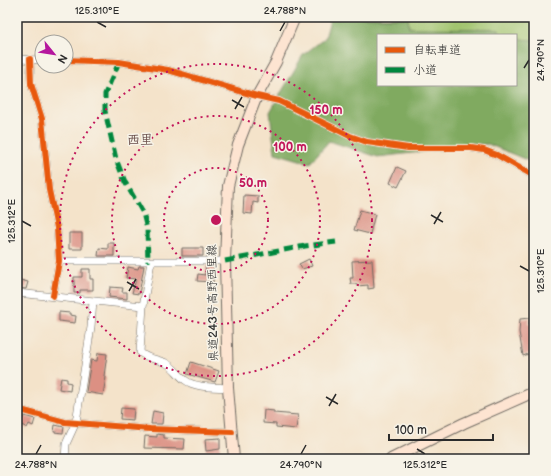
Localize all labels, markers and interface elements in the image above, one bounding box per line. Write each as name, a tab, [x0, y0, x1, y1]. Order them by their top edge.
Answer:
text: 125.310°E	[75, 5, 120, 17]
text: 24.788°N	[264, 5, 306, 17]
north arrow	[34, 34, 74, 74]
legend	[377, 34, 517, 86]
text: 24.790°N	[535, 39, 547, 81]
text: 自転車道	[413, 43, 461, 58]
text: N	[55, 52, 70, 66]
text: 小道	[413, 63, 437, 78]
text: 150 m	[310, 103, 342, 118]
district label: 西里	[127, 132, 153, 148]
text: 100 m	[273, 140, 307, 155]
text: 50 m	[239, 176, 267, 191]
text: 125.312°E	[6, 198, 18, 243]
centre of rings	[209, 213, 223, 227]
street label: 県道243号高野西里線	[204, 244, 222, 362]
text: 125.310°E	[535, 248, 547, 293]
scale bar	[389, 416, 493, 442]
text: 100 m	[395, 423, 427, 438]
text: 24.788°N	[15, 459, 57, 471]
text: 24.790°N	[280, 459, 322, 471]
text: 125.312°E	[403, 459, 448, 471]

